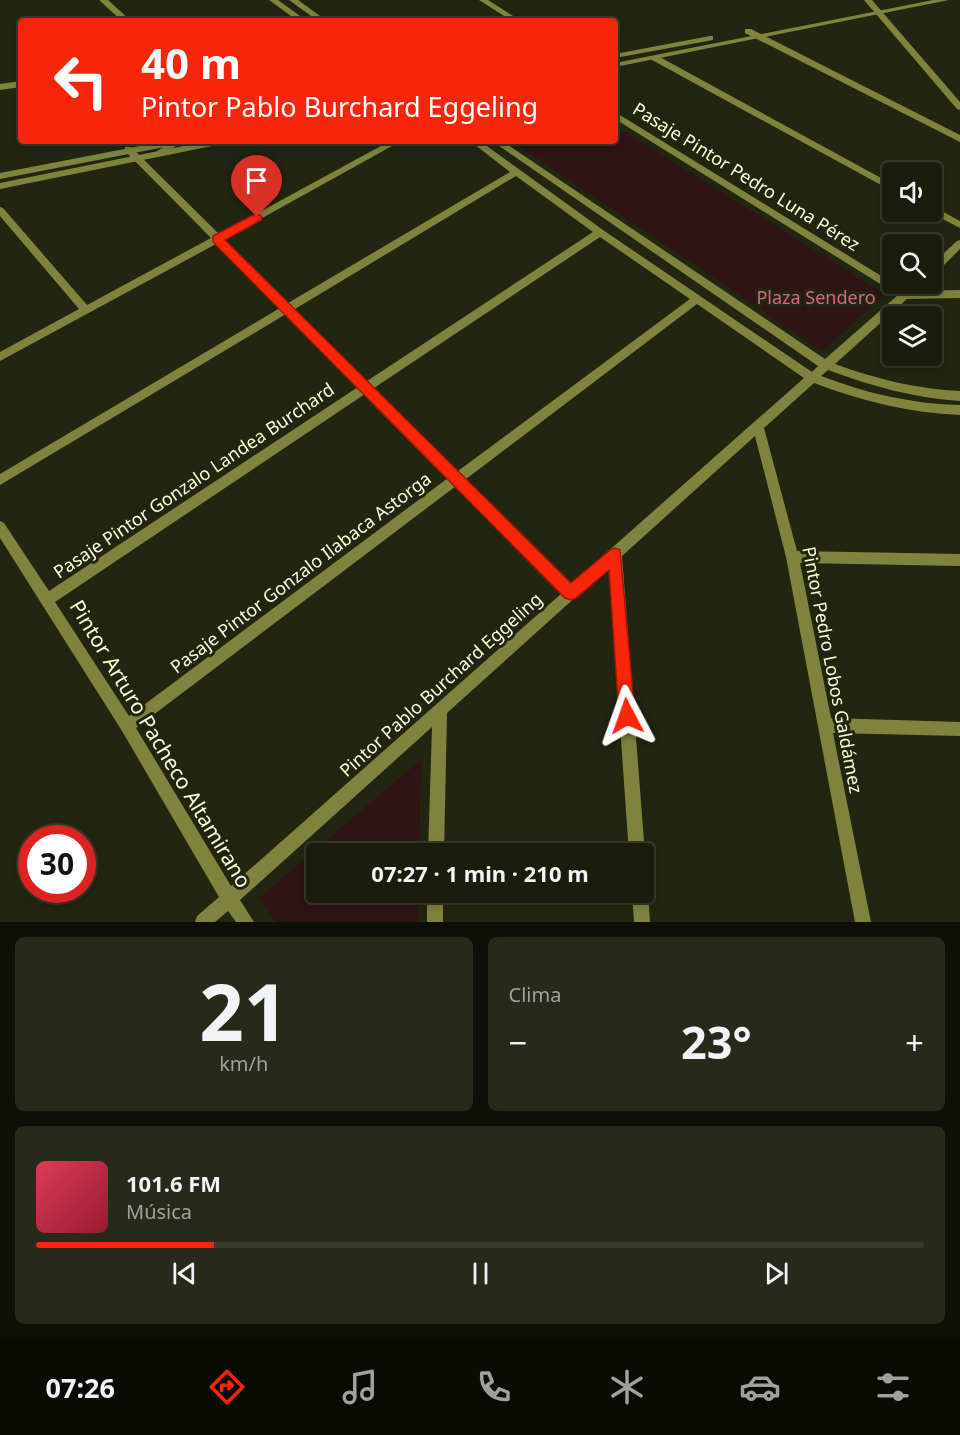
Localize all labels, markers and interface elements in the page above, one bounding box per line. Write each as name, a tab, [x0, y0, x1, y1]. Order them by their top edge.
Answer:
text: 40 m	[141, 34, 241, 91]
icon: left	[42, 42, 120, 120]
text: Pintor Pablo Burchard Eggeling	[141, 88, 538, 125]
street label: Pasaje Pintor Pedro Luna Pérez	[629, 96, 864, 256]
pin	[231, 155, 282, 217]
map controls	[882, 162, 942, 366]
button: sound	[882, 162, 942, 222]
icon: arrive	[240, 164, 273, 197]
button: search	[882, 234, 942, 294]
park label: Plaza Sendero	[756, 285, 876, 309]
button: layers	[882, 306, 942, 366]
street label: Pasaje Pintor Gonzalo Landea Burchard	[48, 377, 339, 583]
street label: Pasaje Pintor Gonzalo Ilabaca Astorga	[165, 466, 436, 678]
street label: Pintor Pedro Lobos Galdámez	[797, 544, 869, 795]
street label: Pintor Pablo Burchard Eggeling	[334, 587, 547, 782]
street label: Pintor Arturo Pacheco Altamirano	[64, 594, 258, 893]
position arrow	[595, 684, 659, 748]
speed limit sign: 30	[18, 825, 96, 903]
text: 07:27 · 1 min · 210 m	[371, 858, 589, 888]
text: 21	[199, 958, 288, 1064]
text: Clima	[509, 981, 561, 1008]
text: 23°	[681, 1011, 752, 1072]
text: −	[509, 1020, 527, 1065]
text: +	[905, 1020, 924, 1065]
text: km/h	[219, 1050, 268, 1077]
text: 101.6 FM	[126, 1168, 221, 1198]
text: Música	[126, 1198, 192, 1225]
icon: previous	[168, 1257, 201, 1290]
icon: pause	[464, 1257, 497, 1290]
icon: next	[760, 1257, 793, 1290]
icon: directions	[206, 1366, 248, 1408]
icon: music	[339, 1366, 381, 1408]
icon: phone	[473, 1366, 515, 1408]
icon: climate	[606, 1366, 648, 1408]
icon: car	[739, 1366, 781, 1408]
icon: filters	[872, 1366, 914, 1408]
text: 07:26	[46, 1369, 115, 1406]

